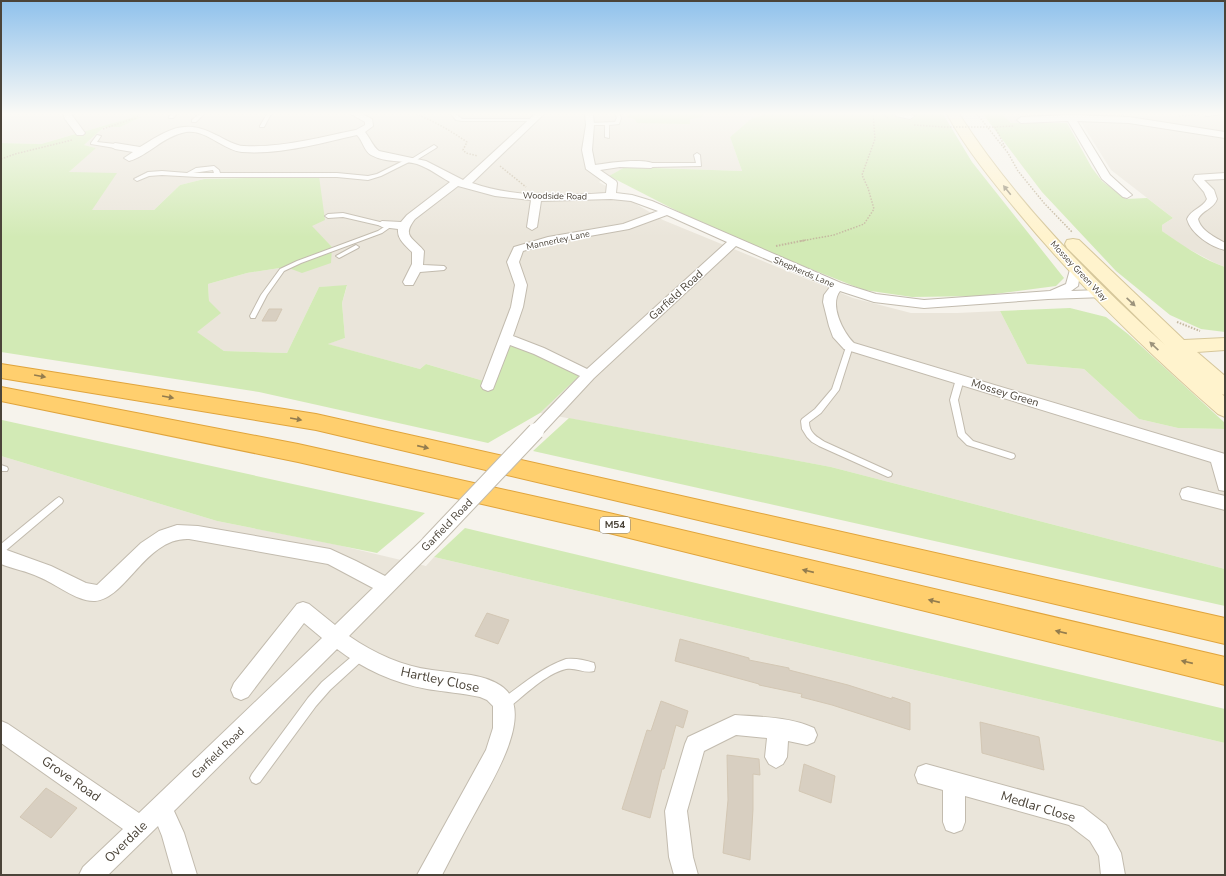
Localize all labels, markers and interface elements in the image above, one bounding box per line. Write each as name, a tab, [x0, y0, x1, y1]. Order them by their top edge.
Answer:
one-way arrow	[1003, 185, 1012, 196]
street label: Woodside Road	[523, 189, 587, 203]
street label: Mannerley Lane	[525, 227, 591, 253]
street label: Mossey Green Way	[1048, 238, 1110, 304]
street label: Shepherds Lane	[772, 254, 837, 290]
street label: Garfield Road	[646, 267, 706, 323]
one-way arrow	[1126, 297, 1136, 306]
one-way arrow	[1149, 341, 1159, 350]
one-way arrow	[34, 373, 46, 379]
street label: Mossey Green	[969, 376, 1041, 410]
one-way arrow	[162, 395, 174, 401]
one-way arrow	[290, 416, 302, 422]
one-way arrow	[417, 444, 429, 450]
street label: Garfield Road	[418, 495, 476, 555]
road number: M54	[600, 517, 630, 533]
one-way arrow	[802, 568, 814, 574]
one-way arrow	[928, 598, 940, 604]
one-way arrow	[1054, 628, 1067, 634]
one-way arrow	[1181, 659, 1193, 665]
street label: Hartley Close	[399, 663, 481, 697]
street label: Garfield Road	[188, 724, 248, 782]
street label: Grove Road	[38, 752, 104, 806]
street label: Medlar Close	[998, 787, 1078, 827]
street label: Overdale	[101, 817, 151, 867]

